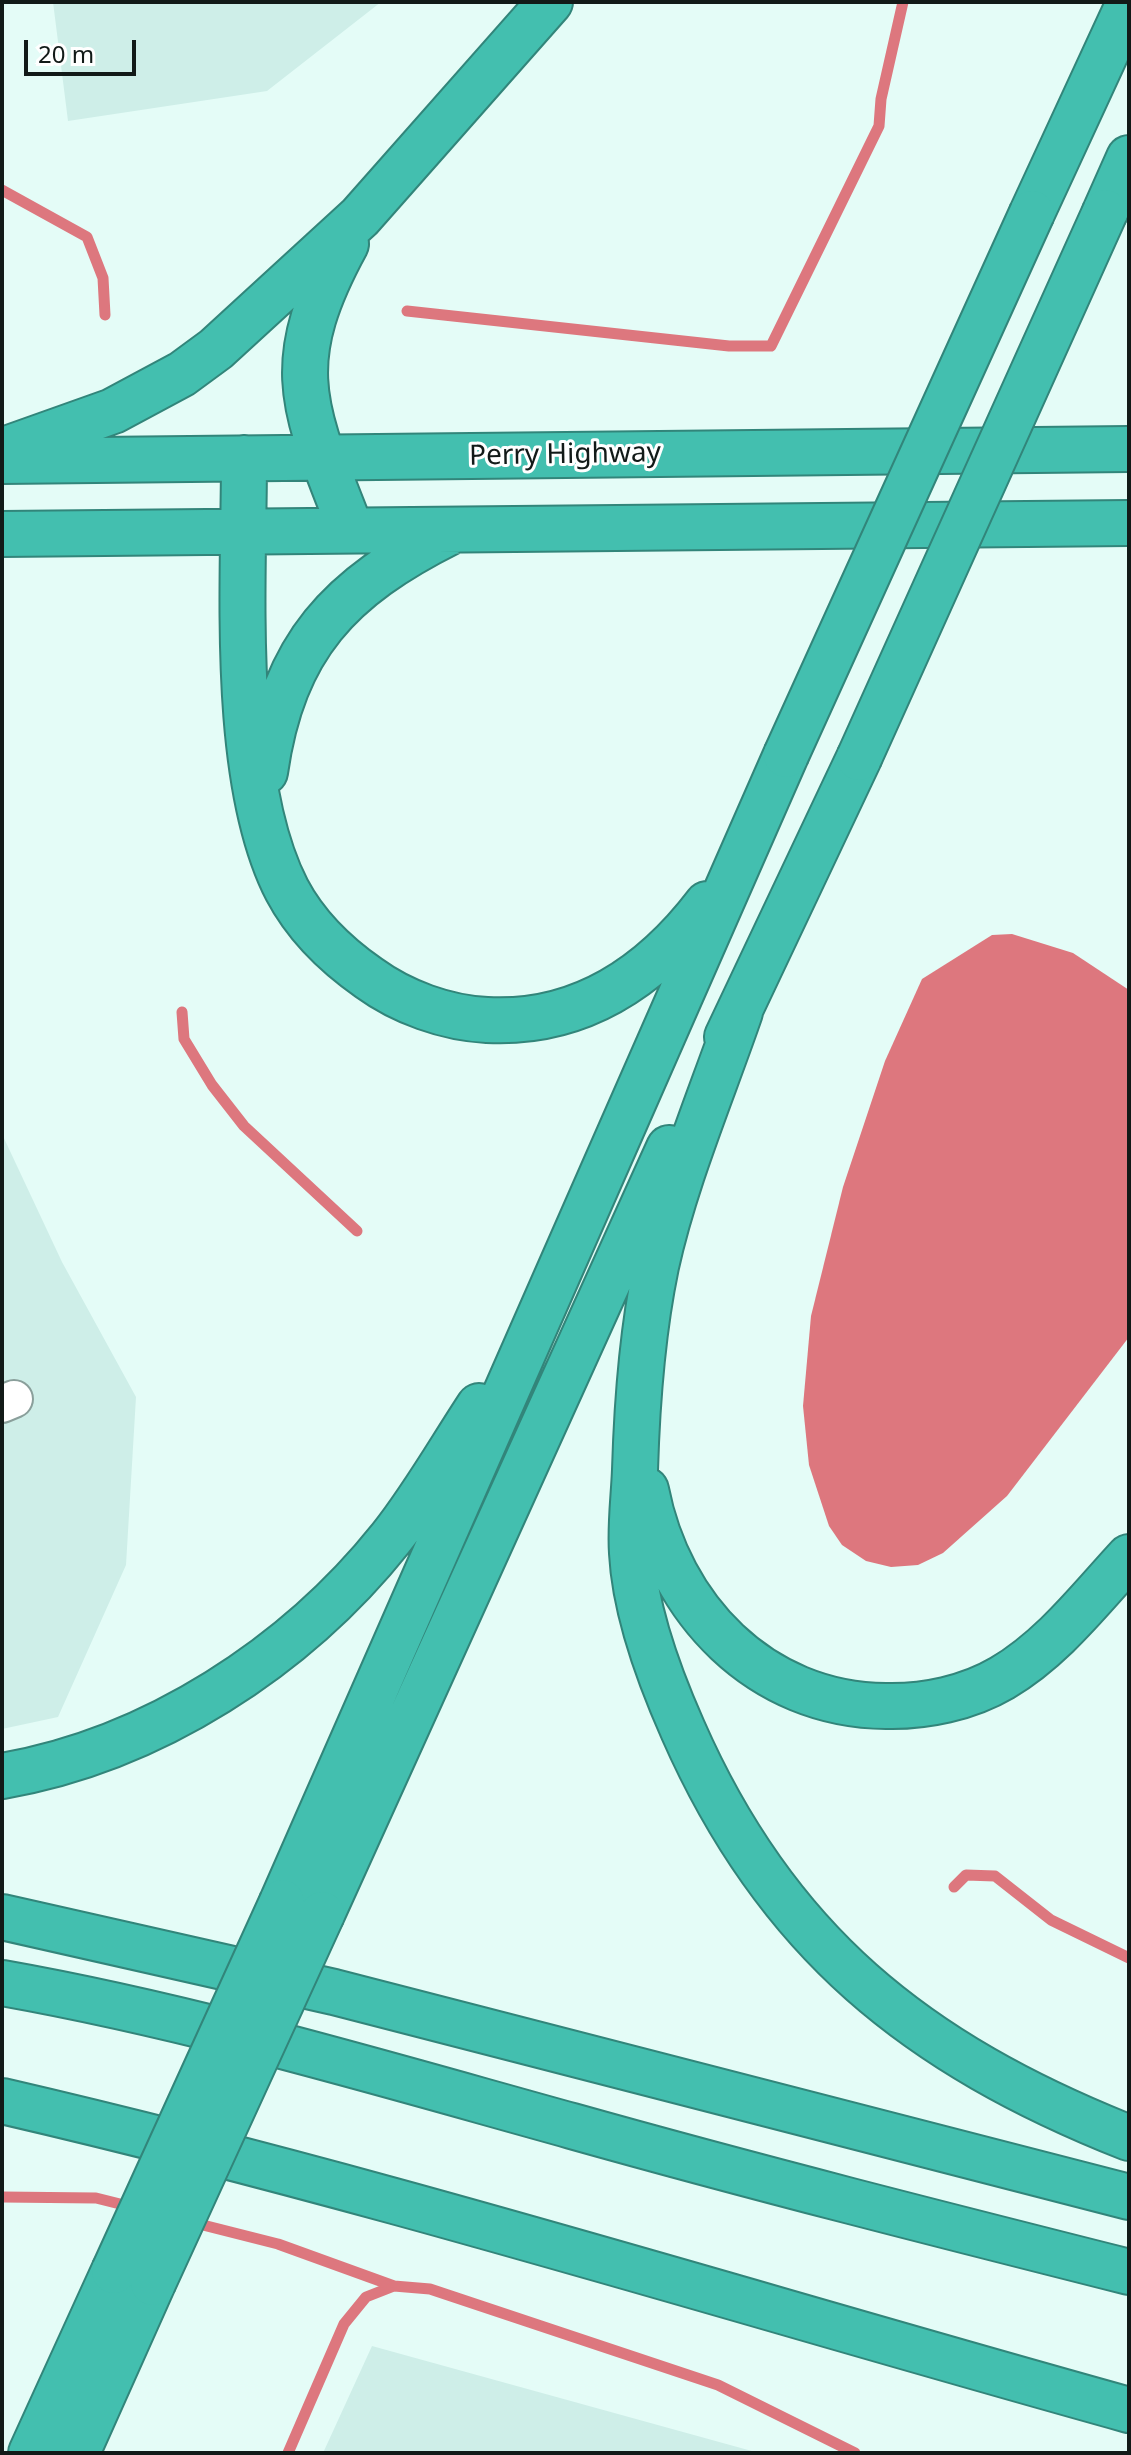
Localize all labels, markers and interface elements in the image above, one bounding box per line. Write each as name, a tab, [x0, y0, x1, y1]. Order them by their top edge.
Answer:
scale bar	[28, 24, 140, 74]
text: 20 m	[38, 37, 94, 70]
street label: Perry Highway	[469, 437, 661, 473]

